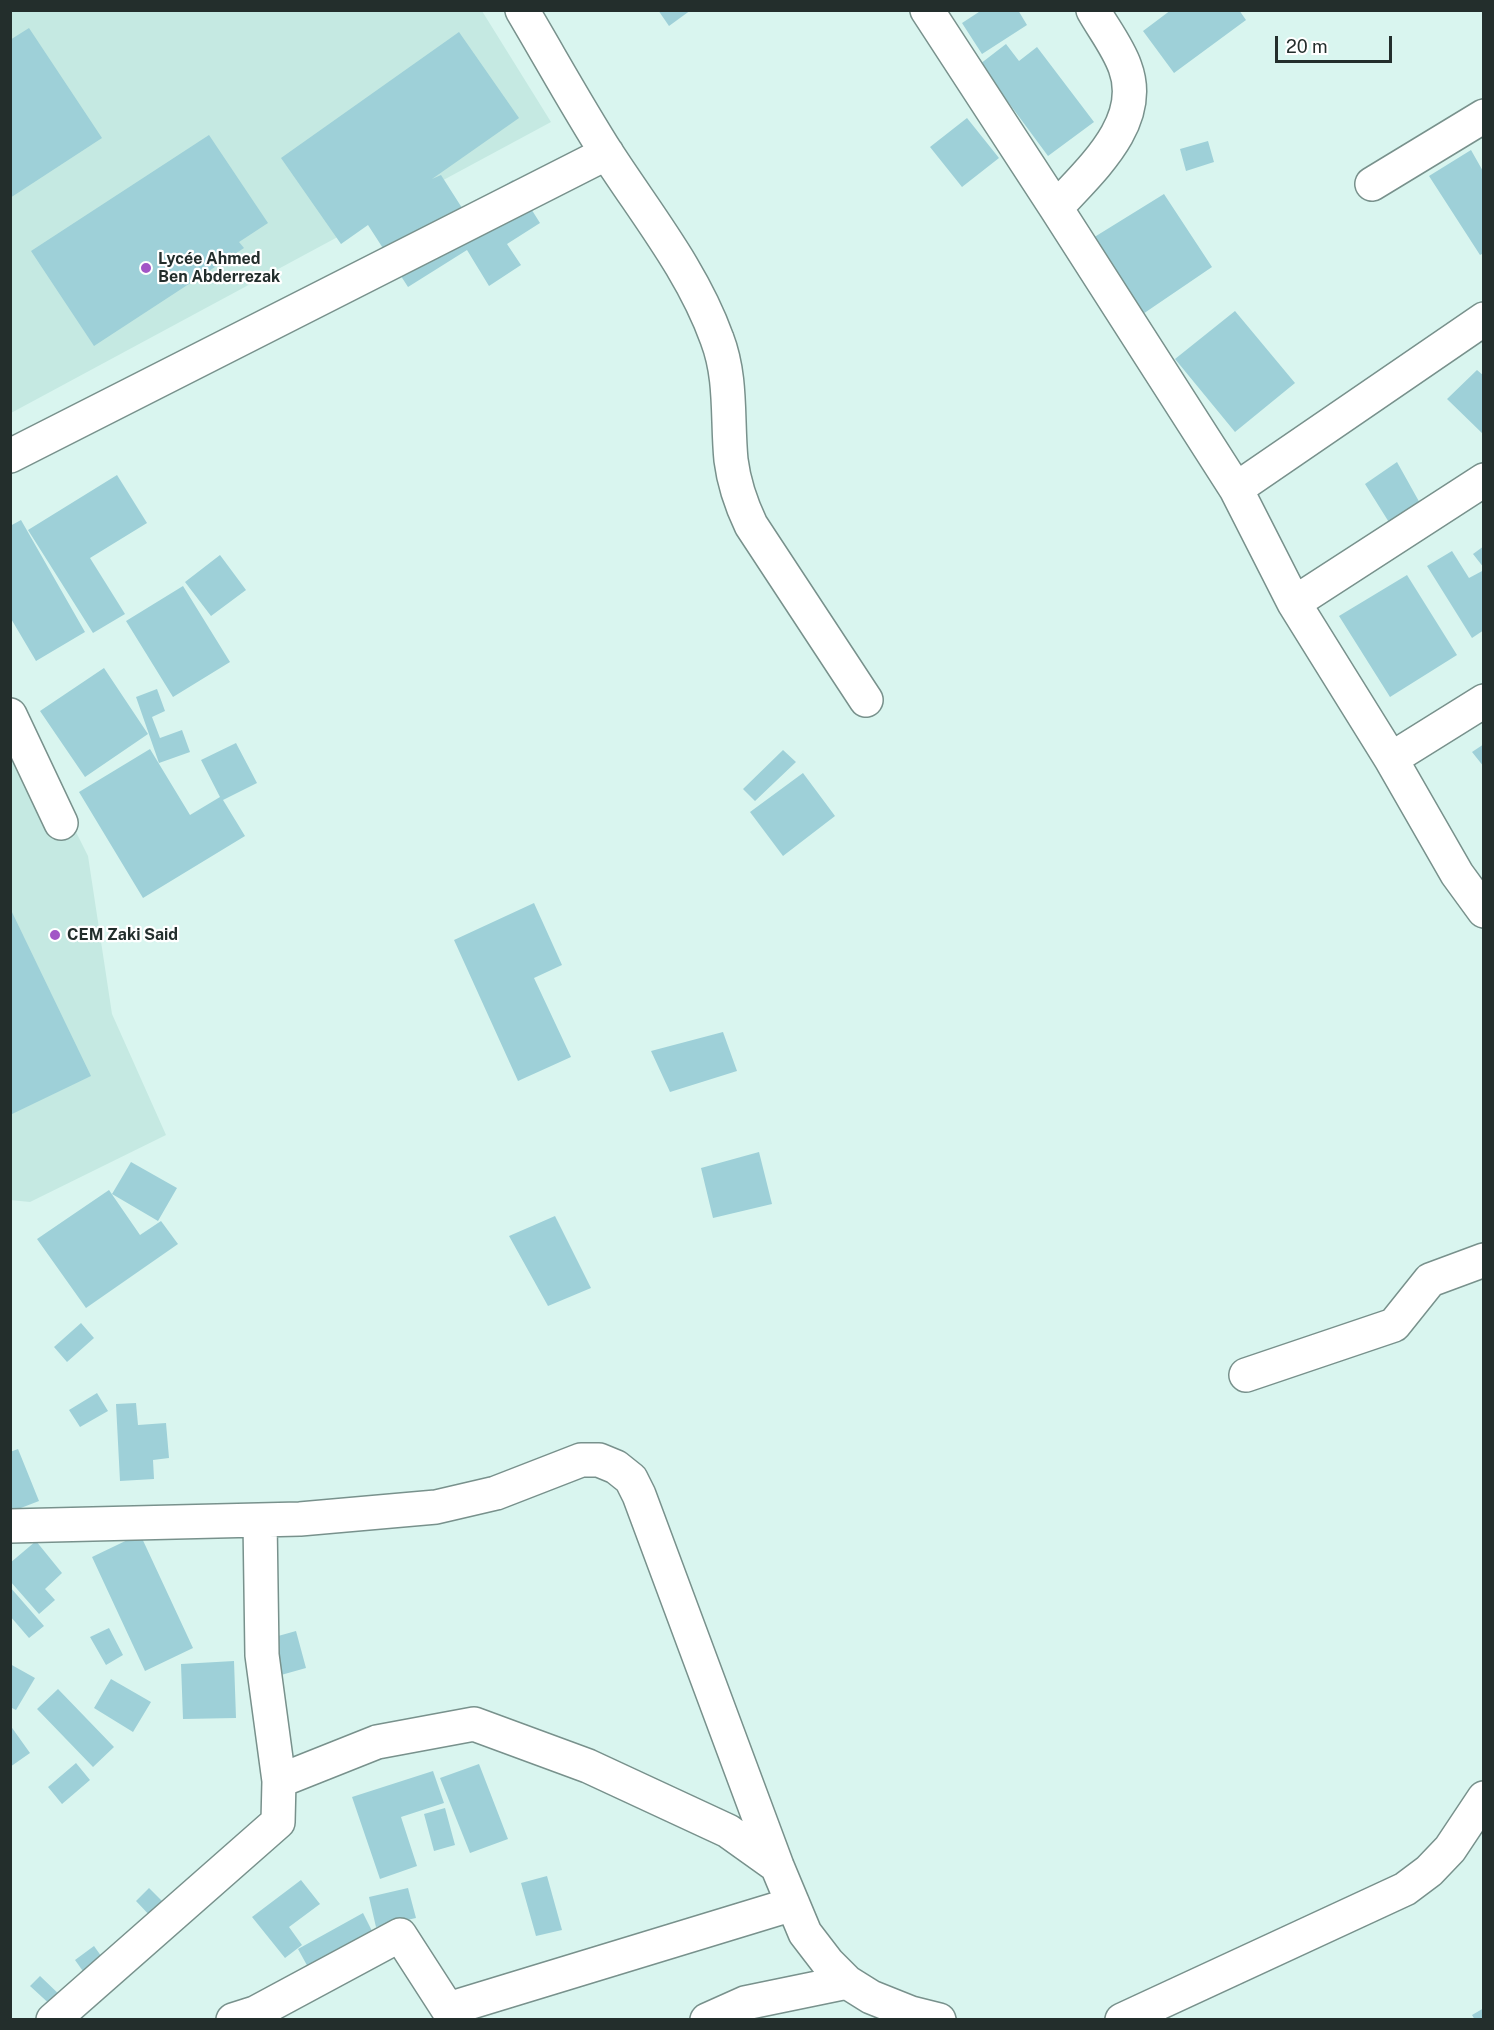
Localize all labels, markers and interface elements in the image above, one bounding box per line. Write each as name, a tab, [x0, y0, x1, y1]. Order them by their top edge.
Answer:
scale bar	[1278, 24, 1395, 62]
text: 20 m	[1286, 36, 1328, 57]
place label: Lycée Ahmed Ben Abderrezak	[158, 249, 280, 287]
marker: Lycée Ahmed Ben Abderrezak	[139, 261, 153, 275]
place label: CEM Zaki Said	[67, 925, 178, 945]
marker: CEM Zaki Said	[48, 928, 62, 942]

